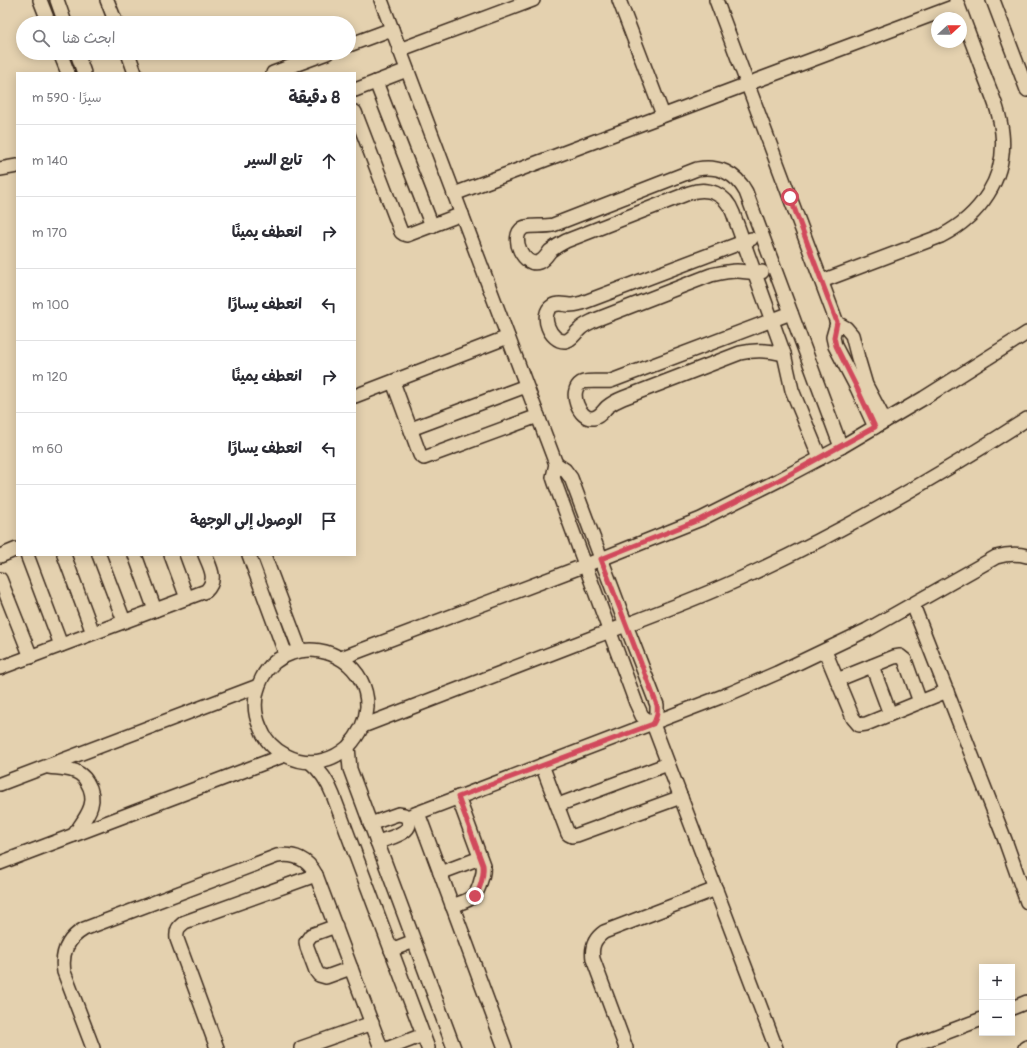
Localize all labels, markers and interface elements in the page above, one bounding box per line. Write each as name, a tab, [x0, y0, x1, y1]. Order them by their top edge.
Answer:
north arrow	[931, 12, 967, 48]
search box	[16, 16, 356, 60]
icon: search	[30, 27, 52, 49]
text: ابحث هنا	[62, 29, 115, 48]
text: 8 دقيقة	[289, 87, 340, 108]
text: سيرًا · 590 m	[32, 90, 101, 106]
icon: ahead	[318, 150, 340, 172]
text: تابع السير	[245, 151, 302, 170]
text: 140 m	[32, 153, 68, 169]
route start	[781, 188, 799, 206]
icon: right	[318, 222, 340, 244]
text: انعطف يمينًا	[232, 223, 302, 242]
text: 170 m	[32, 225, 67, 241]
icon: left	[318, 294, 340, 316]
text: انعطف يسارًا	[228, 295, 302, 314]
text: 100 m	[32, 297, 69, 313]
icon: right	[318, 366, 340, 388]
text: انعطف يمينًا	[232, 367, 302, 386]
text: 120 m	[32, 369, 68, 385]
icon: left	[318, 438, 340, 460]
text: انعطف يسارًا	[228, 439, 302, 458]
text: 60 m	[32, 441, 63, 457]
icon: arrive	[318, 510, 340, 532]
text: الوصول إلى الوجهة	[190, 511, 302, 530]
route end	[466, 887, 484, 905]
map controls	[979, 964, 1015, 1036]
button: +	[979, 964, 1015, 1000]
button: −	[979, 1000, 1015, 1036]

